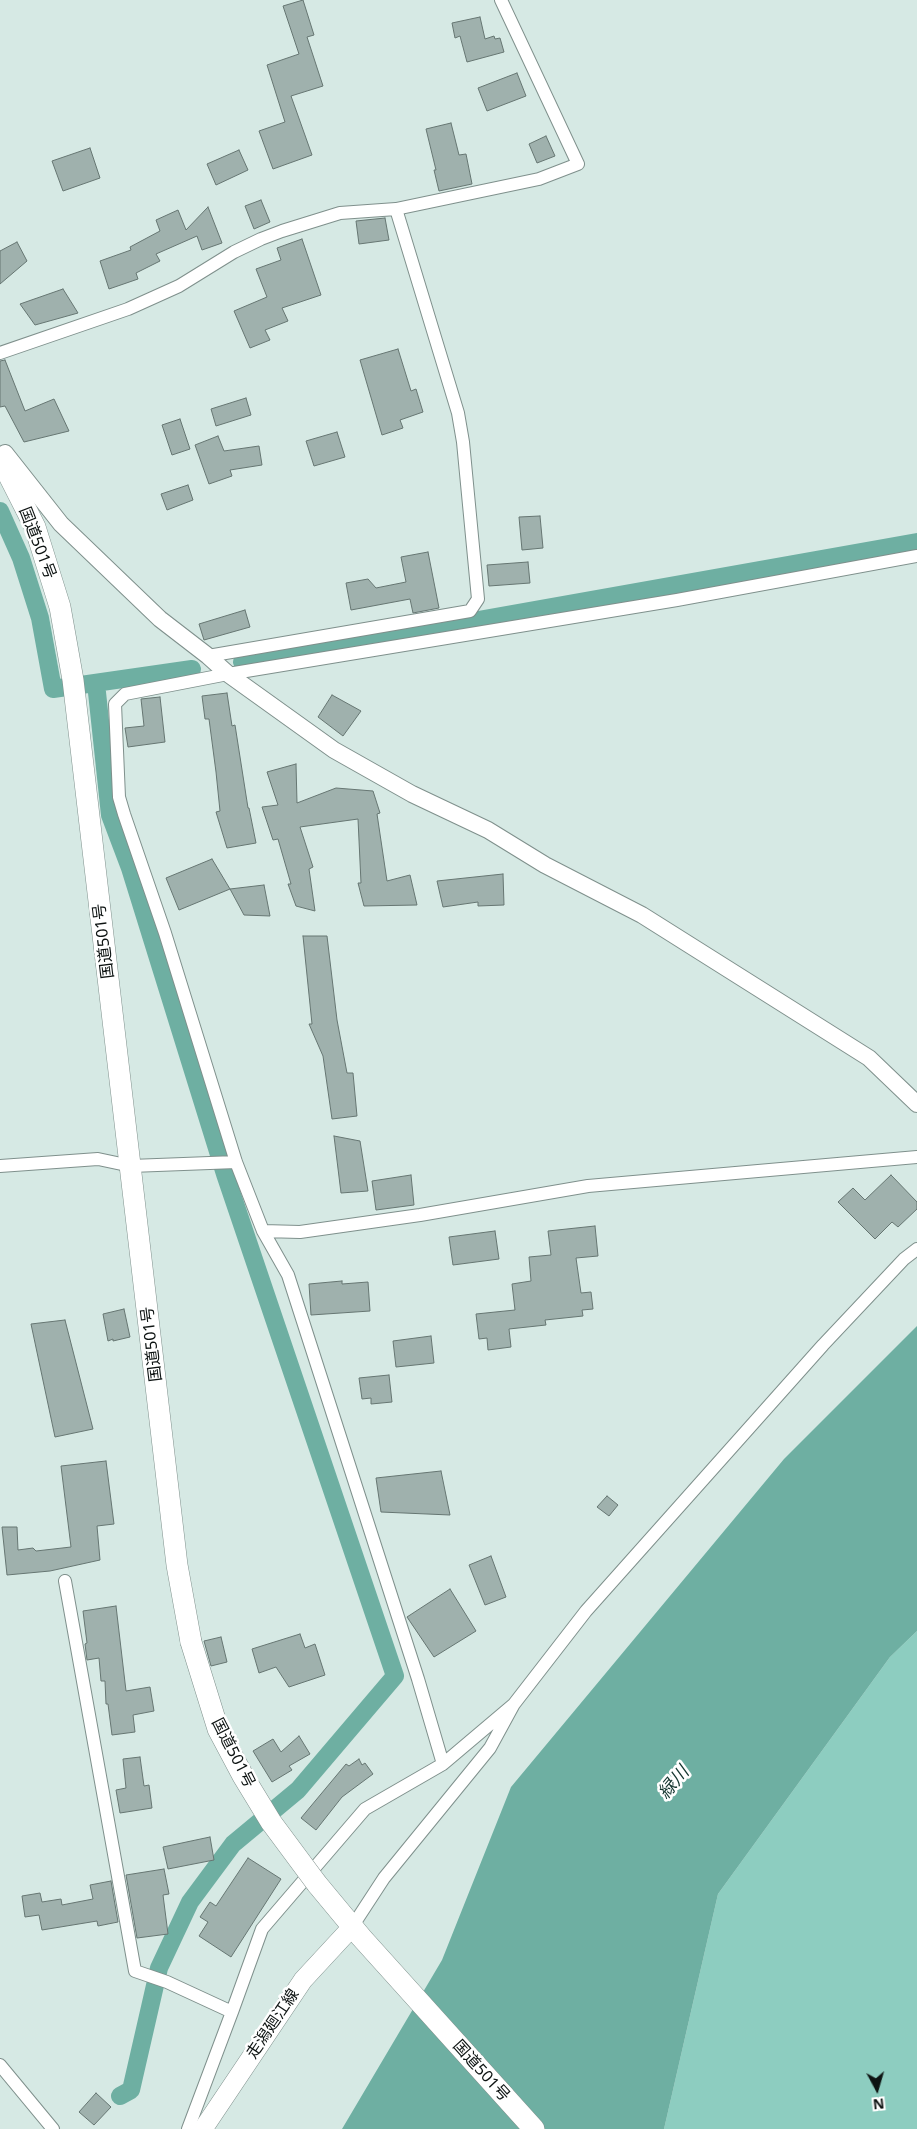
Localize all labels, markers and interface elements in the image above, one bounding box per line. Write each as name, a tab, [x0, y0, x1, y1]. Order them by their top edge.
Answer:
street label: 国道501号	[15, 504, 59, 582]
street label: 国道501号	[90, 902, 118, 980]
street label: 国道501号	[138, 1305, 166, 1383]
street label: 国道501号	[207, 1715, 259, 1791]
water label: 緑川	[654, 1762, 694, 1804]
street label: 走潟廻江線	[243, 1985, 303, 2063]
street label: 国道501号	[449, 2037, 513, 2105]
north arrow	[852, 2064, 902, 2114]
text: N	[872, 2094, 885, 2114]

